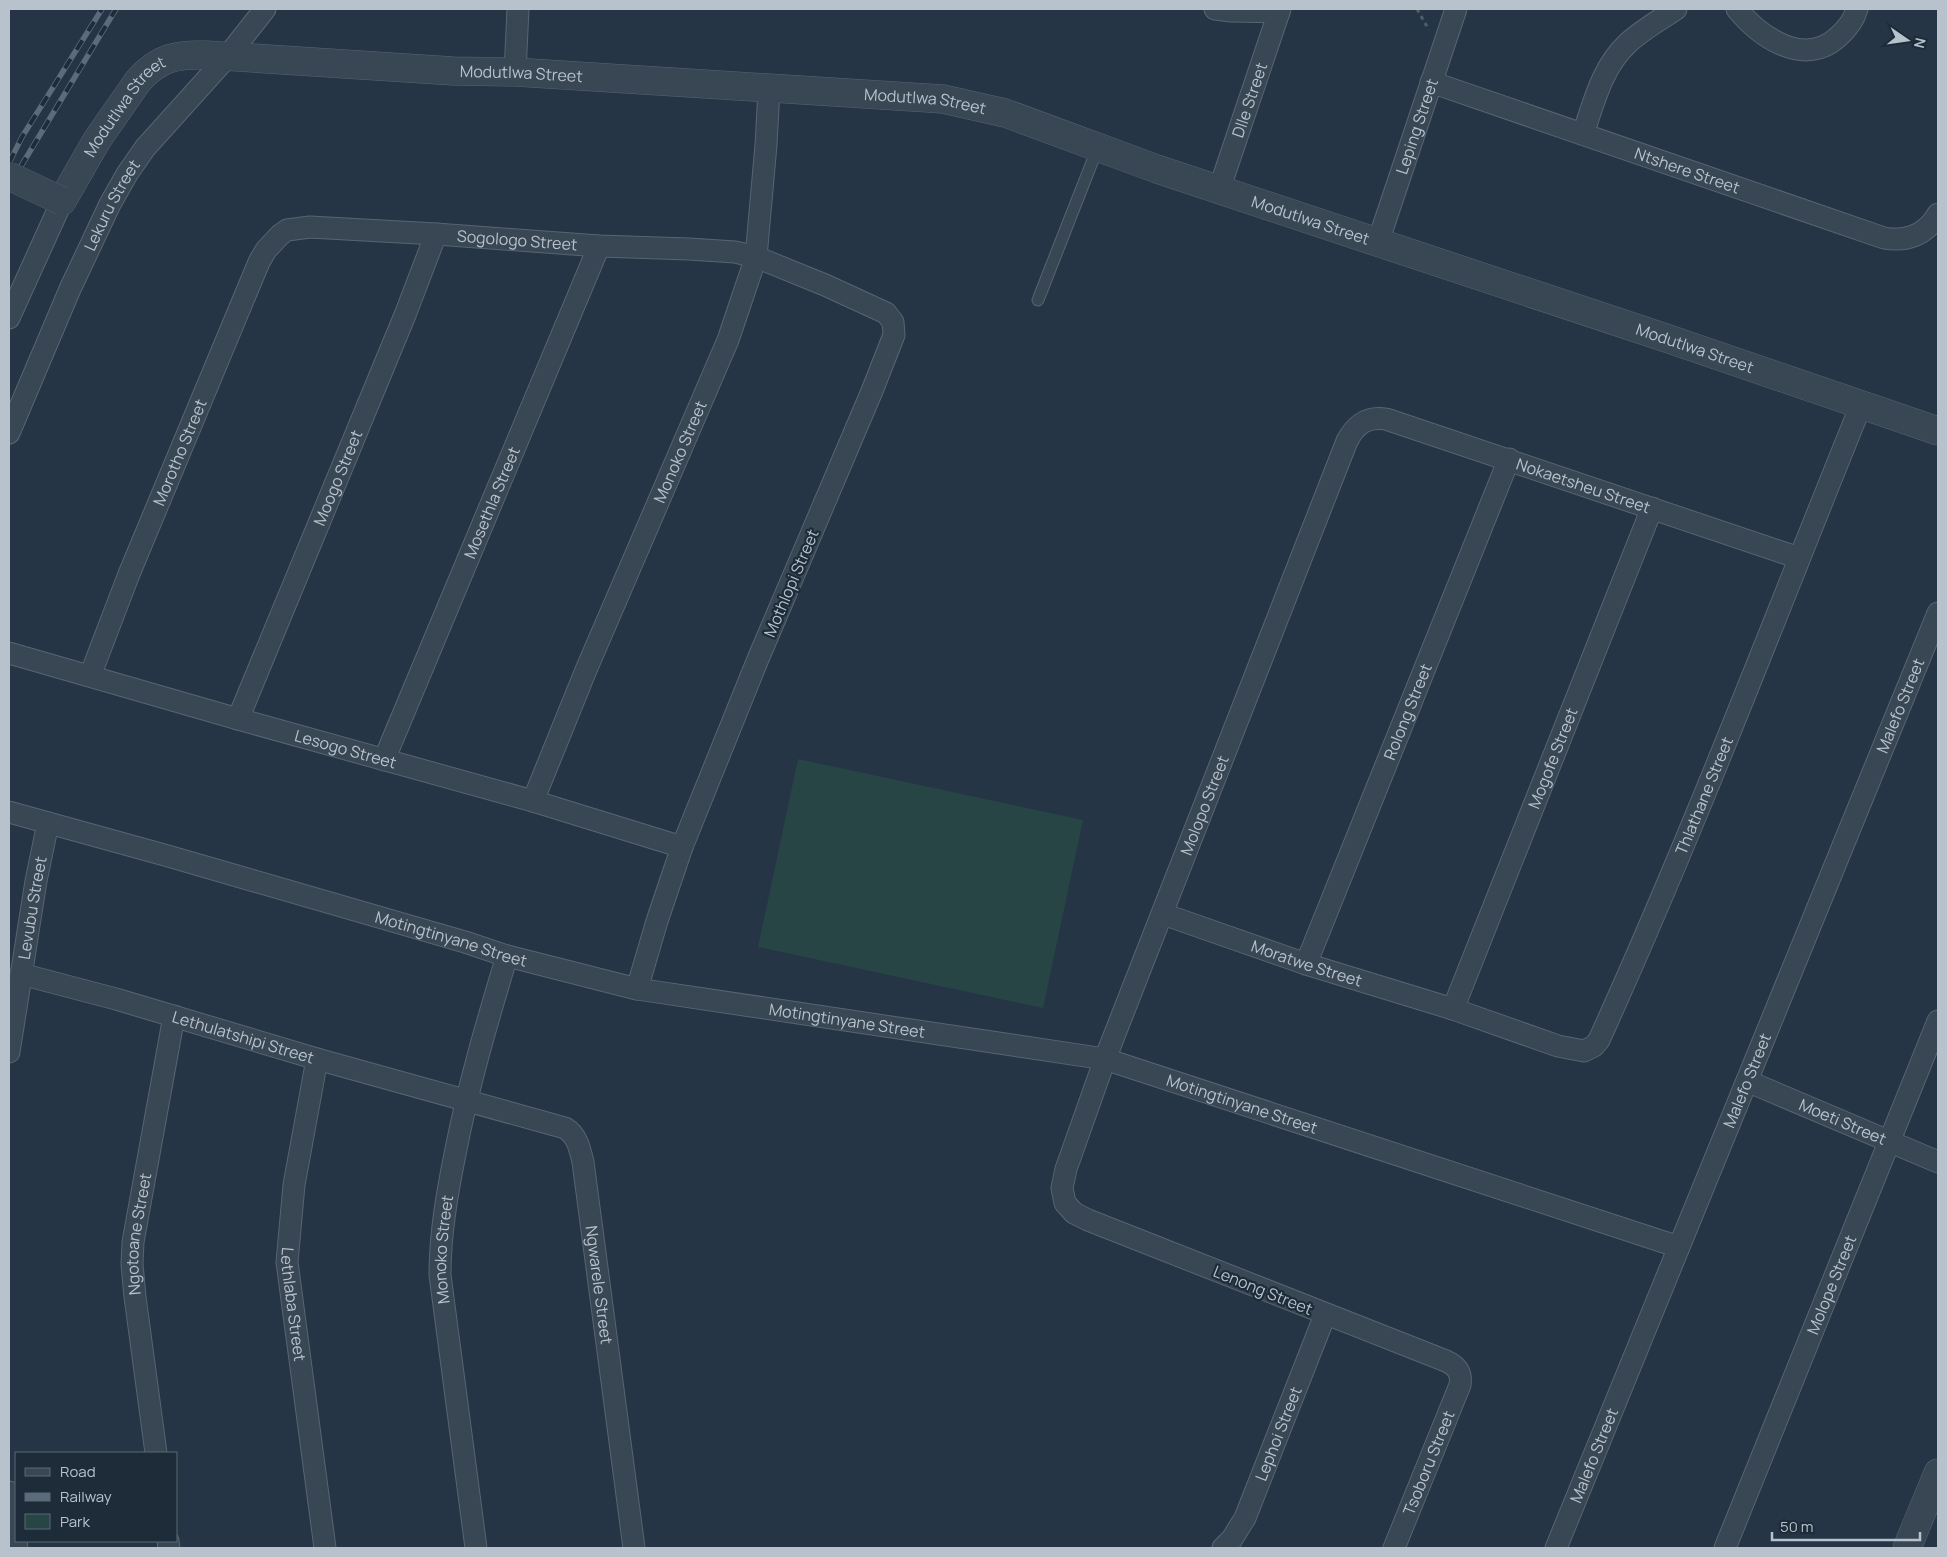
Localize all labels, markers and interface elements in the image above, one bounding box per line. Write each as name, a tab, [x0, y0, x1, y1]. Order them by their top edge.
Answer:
north arrow	[1882, 15, 1932, 65]
text: N	[1910, 36, 1931, 50]
street label: Modutlwa Street	[79, 51, 169, 161]
street label: Modutlwa Street	[460, 60, 583, 87]
street label: Dlle Street	[1226, 60, 1272, 140]
street label: Leping Street	[1390, 76, 1443, 177]
street label: Modutlwa Street	[863, 83, 988, 119]
street label: Ntshere Street	[1632, 142, 1743, 199]
street label: Lekuru Street	[79, 155, 145, 254]
street label: Modutlwa Street	[1249, 190, 1373, 250]
street label: Sogologo Street	[456, 225, 578, 255]
street label: Modutlwa Street	[1633, 318, 1757, 378]
street label: Morotho Street	[148, 396, 212, 509]
street label: Monoko Street	[648, 397, 712, 506]
street label: Moogo Street	[308, 427, 367, 529]
street label: Mosethla Street	[458, 443, 525, 562]
street label: Nokaetsheu Street	[1513, 453, 1653, 518]
street label: Mothlopi Street	[758, 526, 824, 640]
street label: Malefo Street	[1871, 655, 1929, 756]
street label: Rolong Street	[1378, 660, 1437, 763]
street label: Mogofe Street	[1523, 704, 1583, 812]
street label: Lesogo Street	[292, 724, 399, 774]
street label: Thlathane Street	[1670, 733, 1738, 858]
street label: Molopo Street	[1175, 752, 1234, 858]
street label: Levubu Street	[13, 854, 52, 961]
street label: Motingtinyane Street	[373, 906, 529, 972]
street label: Moratwe Street	[1248, 935, 1365, 992]
street label: Motingtinyane Street	[768, 998, 927, 1043]
street label: Lethulatshipi Street	[170, 1005, 317, 1069]
street label: Malefo Street	[1718, 1030, 1776, 1131]
street label: Motingtinyane Street	[1164, 1069, 1320, 1139]
street label: Moeti Street	[1796, 1093, 1890, 1150]
street label: Ngotoane Street	[121, 1171, 156, 1296]
street label: Monoko Street	[429, 1193, 458, 1305]
street label: Ngwarele Street	[581, 1224, 618, 1346]
street label: Molope Street	[1802, 1232, 1861, 1338]
street label: Lethlaba Street	[276, 1246, 311, 1363]
street label: Lenong Street	[1210, 1260, 1316, 1320]
street label: Lephoi Street	[1250, 1383, 1307, 1484]
street label: Malefo Street	[1565, 1405, 1623, 1506]
street label: Tsoboru Street	[1398, 1407, 1460, 1518]
legend	[15, 1452, 178, 1542]
text: Road	[60, 1461, 96, 1482]
text: Railway	[60, 1486, 112, 1507]
scale bar	[1772, 1510, 1920, 1542]
text: Park	[60, 1511, 90, 1532]
text: 50 m	[1780, 1516, 1814, 1537]

